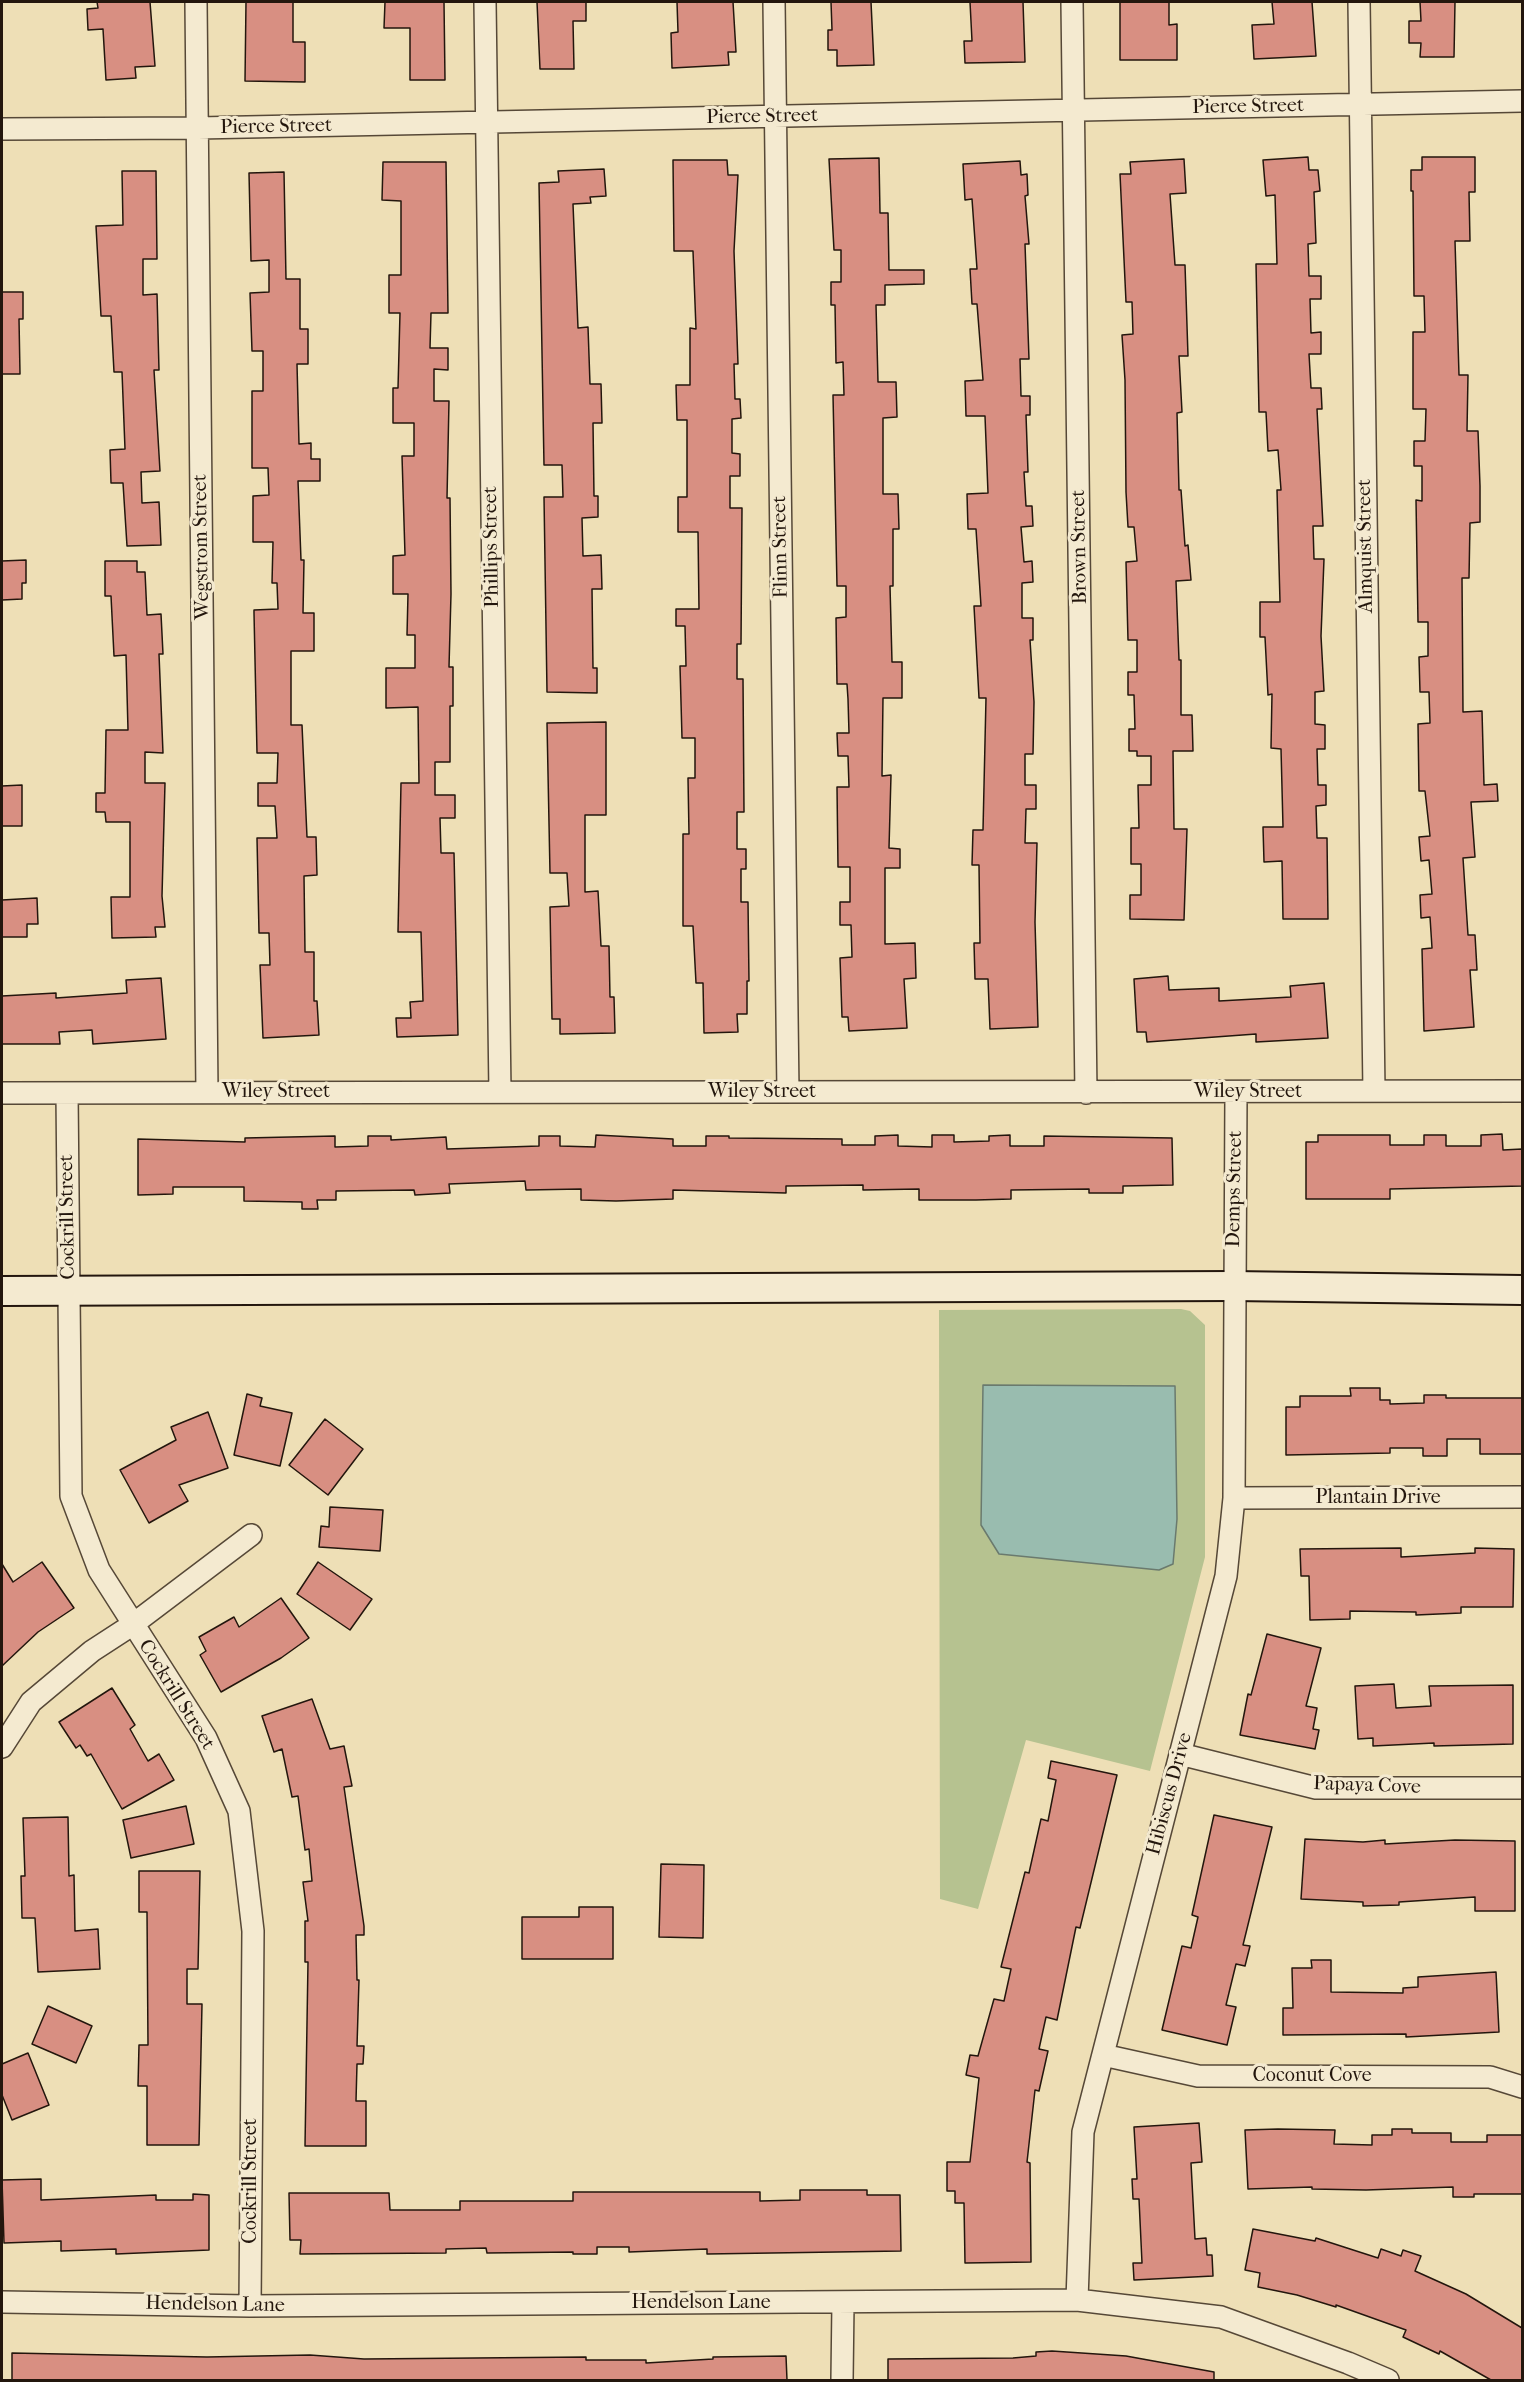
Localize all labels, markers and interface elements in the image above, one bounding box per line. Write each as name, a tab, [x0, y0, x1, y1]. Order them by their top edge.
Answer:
street label: Pierce Street	[1192, 94, 1304, 120]
street label: Pierce Street	[706, 104, 818, 130]
street label: Pierce Street	[220, 114, 332, 140]
street label: Wegstrom Street	[189, 474, 215, 620]
street label: Almquist Street	[1353, 479, 1379, 613]
street label: Phillips Street	[479, 486, 505, 608]
street label: Brown Street	[1067, 489, 1093, 605]
street label: Flinn Street	[768, 495, 794, 599]
street label: Wiley Street	[222, 1080, 330, 1104]
street label: Wiley Street	[708, 1080, 816, 1104]
street label: Wiley Street	[1194, 1080, 1302, 1104]
street label: Demps Street	[1222, 1130, 1248, 1248]
street label: Cockrill Street	[55, 1154, 81, 1280]
street label: Plantain Drive	[1315, 1486, 1441, 1510]
street label: Cockrill Street	[133, 1635, 219, 1755]
street label: Hibiscus Drive	[1142, 1730, 1198, 1858]
street label: Papaya Cove	[1313, 1772, 1421, 1800]
street label: Coconut Cove	[1252, 2064, 1372, 2088]
street label: Cockrill Street	[239, 2118, 263, 2244]
street label: Hendelson Lane	[631, 2291, 771, 2315]
street label: Hendelson Lane	[145, 2292, 285, 2318]

